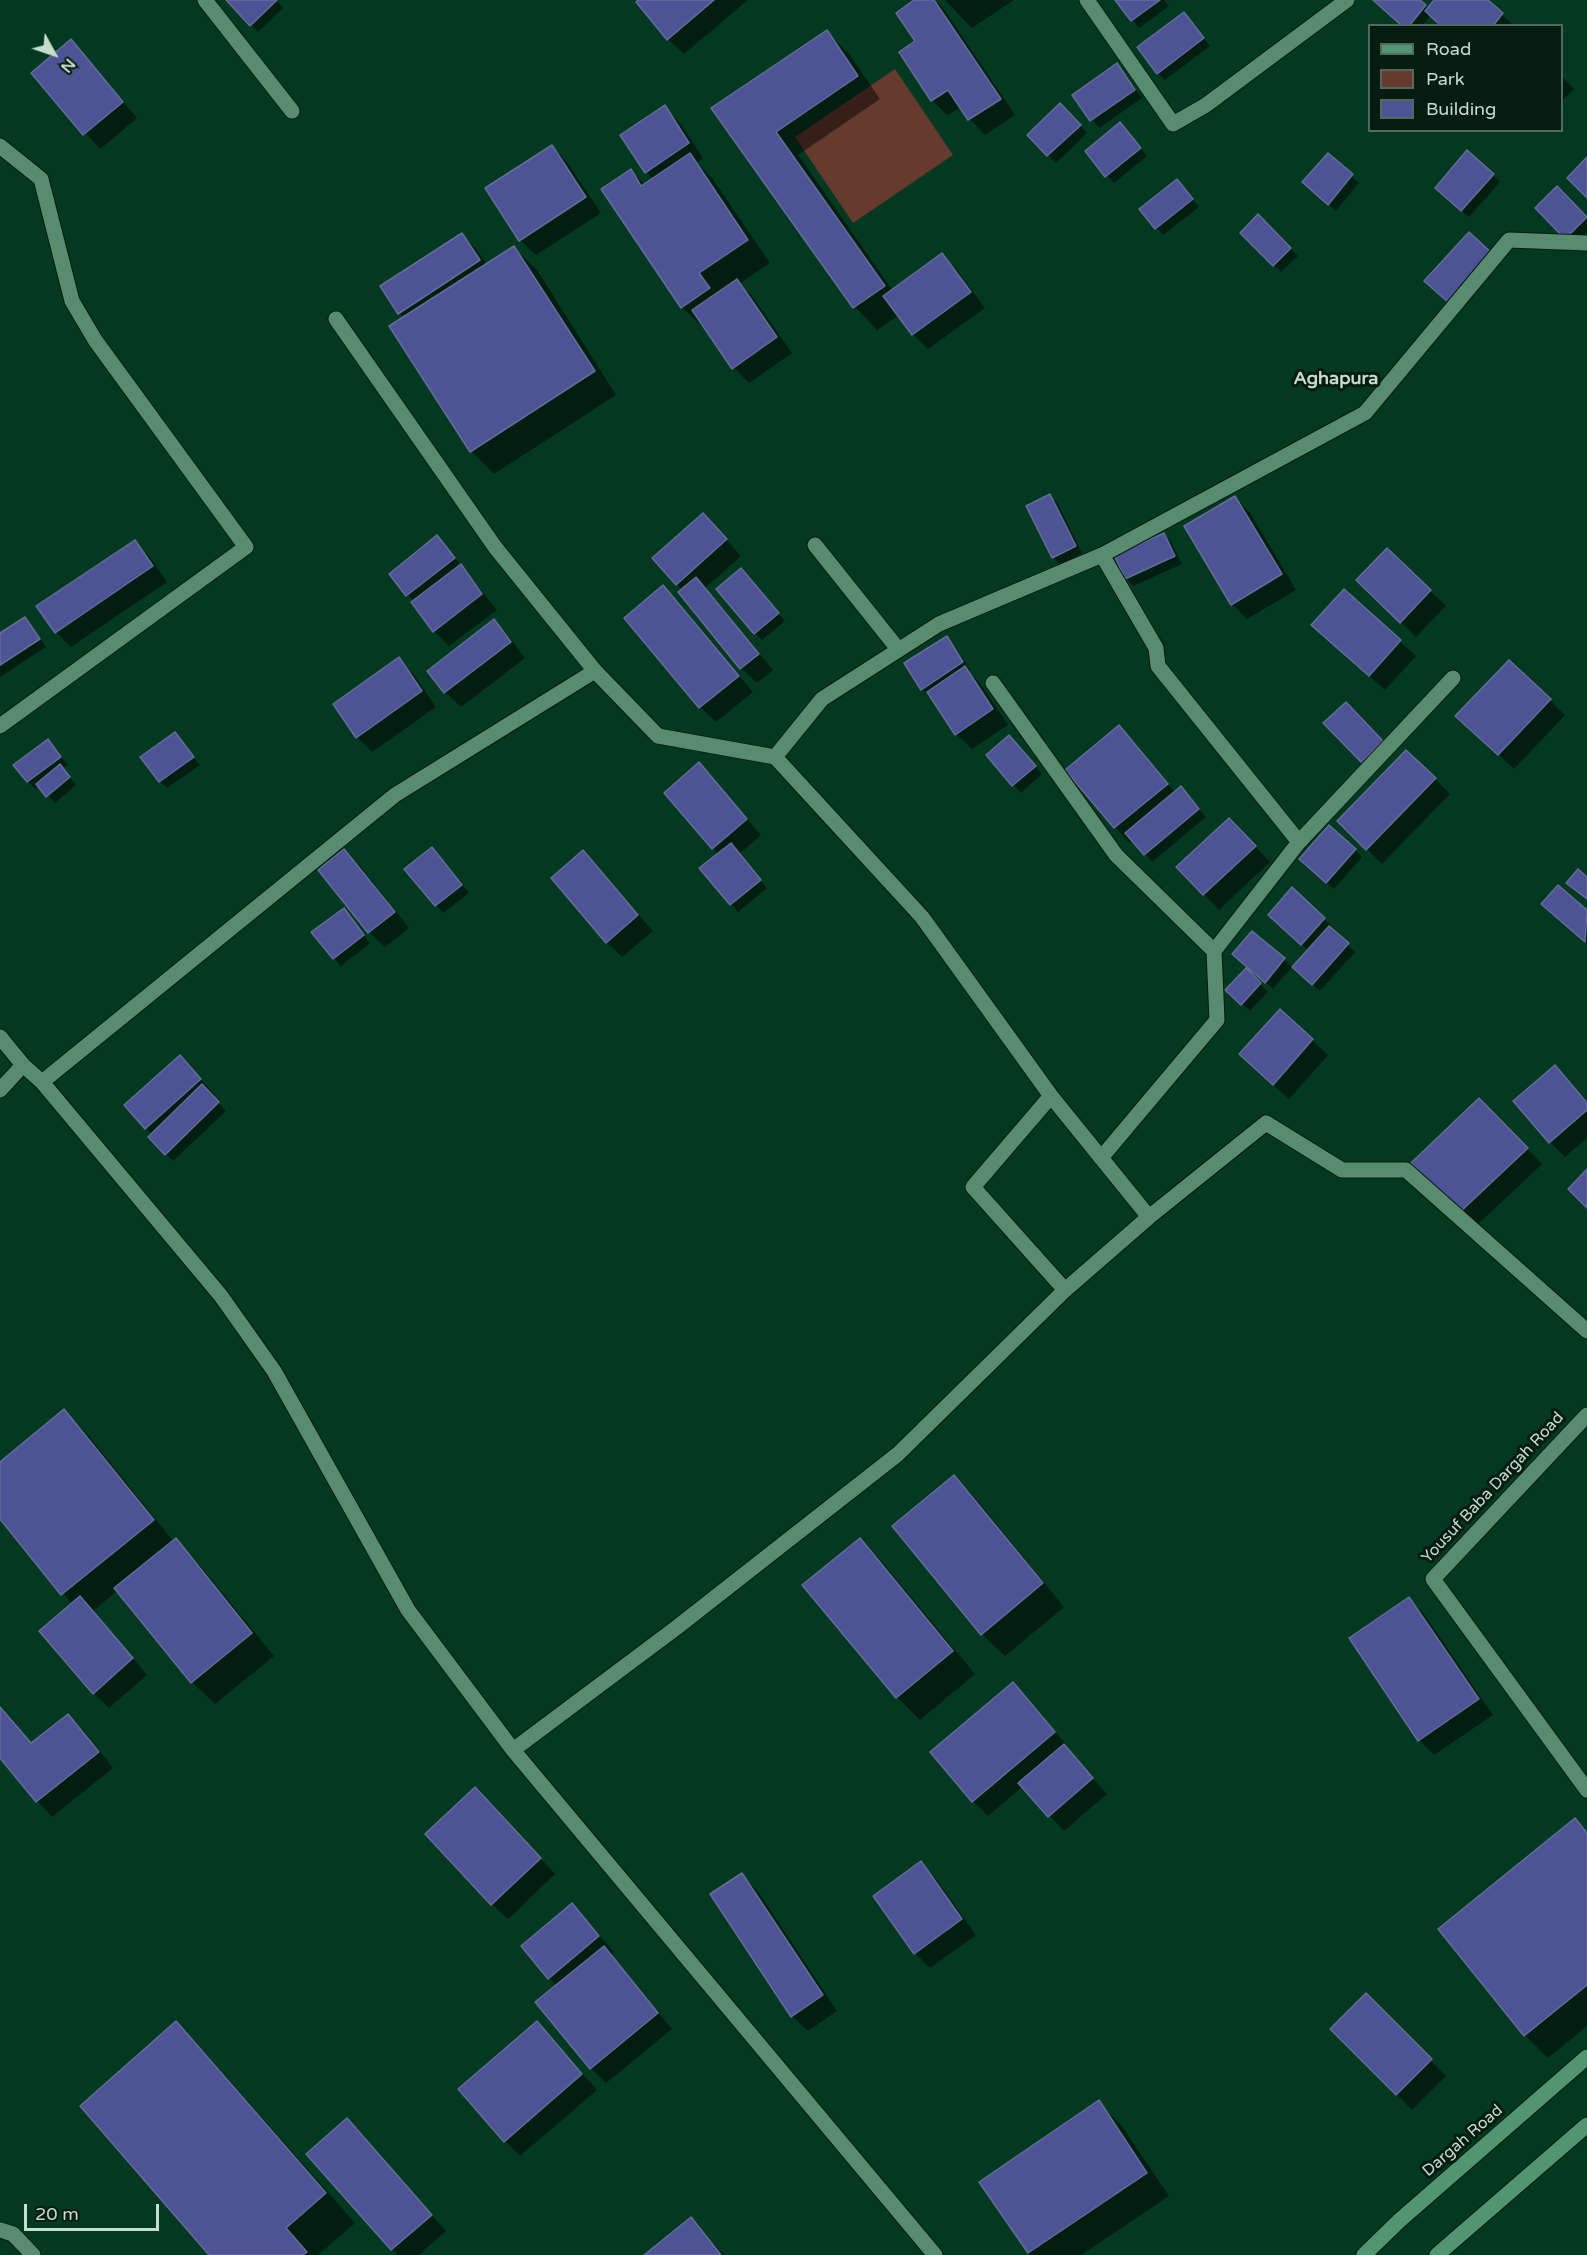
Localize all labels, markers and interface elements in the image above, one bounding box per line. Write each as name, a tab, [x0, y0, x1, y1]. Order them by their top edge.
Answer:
north arrow	[24, 24, 84, 84]
legend	[1368, 24, 1563, 132]
text: Road	[1426, 38, 1471, 60]
text: N	[56, 54, 80, 77]
text: Park	[1426, 68, 1464, 90]
text: Building	[1426, 98, 1496, 120]
district label: Aghapura	[1294, 368, 1378, 390]
street label: Yousuf Baba Dargah Road	[1418, 1409, 1568, 1567]
street label: Dargah Road	[1419, 2101, 1507, 2181]
scale bar	[27, 2192, 162, 2230]
text: 20 m	[35, 2203, 79, 2225]

